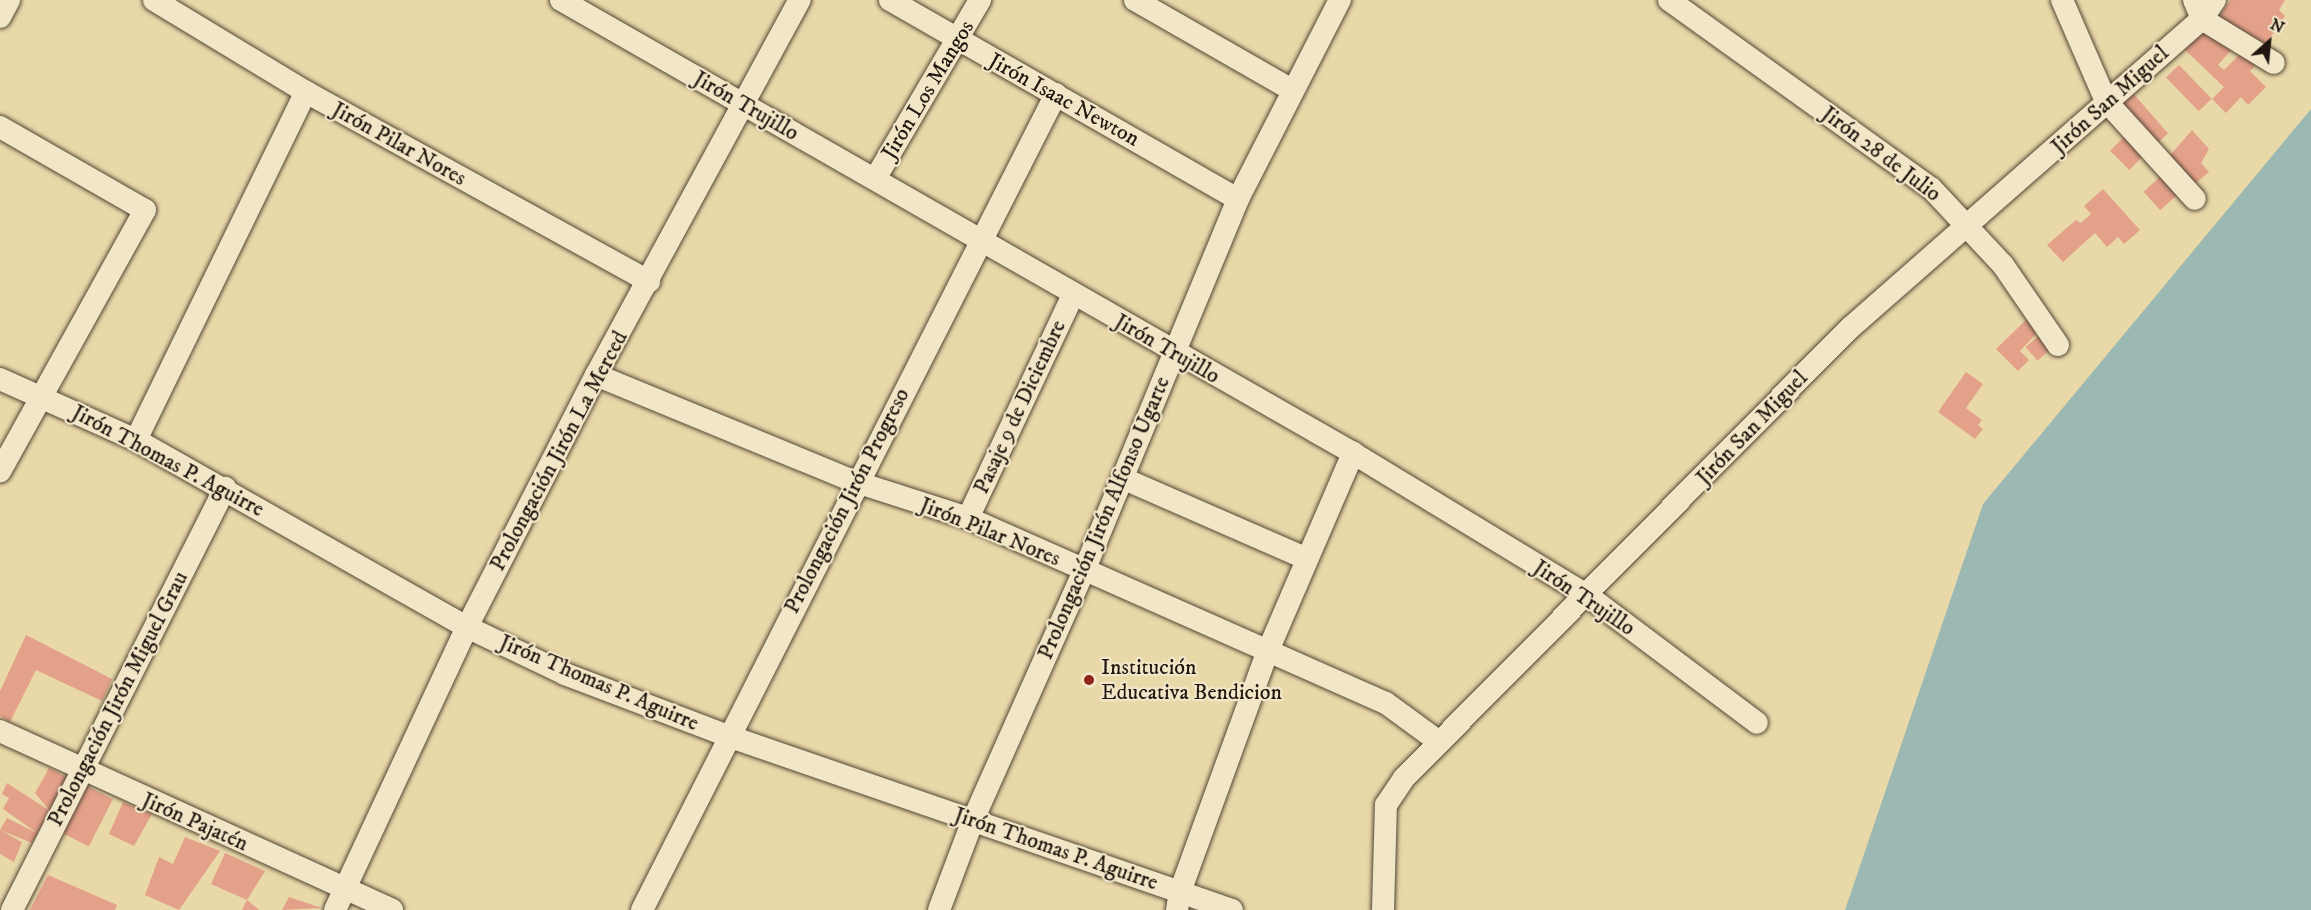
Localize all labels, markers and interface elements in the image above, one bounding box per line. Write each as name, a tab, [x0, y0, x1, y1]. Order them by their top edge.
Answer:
north arrow	[2239, 12, 2299, 72]
text: N	[2267, 14, 2288, 38]
street label: Jirón Los Mangos	[876, 16, 980, 164]
street label: Jirón San Miguel	[2046, 40, 2174, 160]
street label: Jirón Isaac Newton	[984, 48, 1144, 152]
street label: Jirón Trujillo	[689, 65, 803, 147]
street label: Jirón Pilar Nores	[327, 96, 471, 192]
street label: Jirón 28 de Julio	[1816, 101, 1946, 207]
street label: Jirón Trujillo	[1110, 308, 1224, 390]
street label: Pasaje 9 de Diciembre	[968, 316, 1072, 498]
street label: Prolongación Jirón La Merced	[484, 326, 634, 576]
street label: Jirón San Miguel	[1691, 365, 1813, 491]
street label: Prolongación Jirón Alfonso Ugarte	[1032, 373, 1176, 663]
street label: Prolongación Jirón Progreso	[779, 384, 915, 618]
street label: Jirón Thomas P. Aguirre	[67, 399, 269, 523]
street label: Jirón Pilar Nores	[916, 492, 1064, 572]
street label: Jirón Trujillo	[1528, 554, 1640, 642]
street label: Prolongación Jirón Miguel Grau	[42, 567, 194, 831]
street label: Jirón Thomas P. Aguirre	[495, 629, 703, 737]
place label: Institución Educativa Bendicion	[1101, 654, 1282, 706]
marker: Institución Educativa Bendicion	[1082, 673, 1096, 687]
street label: Jirón Pajatén	[138, 787, 252, 857]
street label: Jirón Thomas P. Aguirre	[951, 802, 1161, 896]

